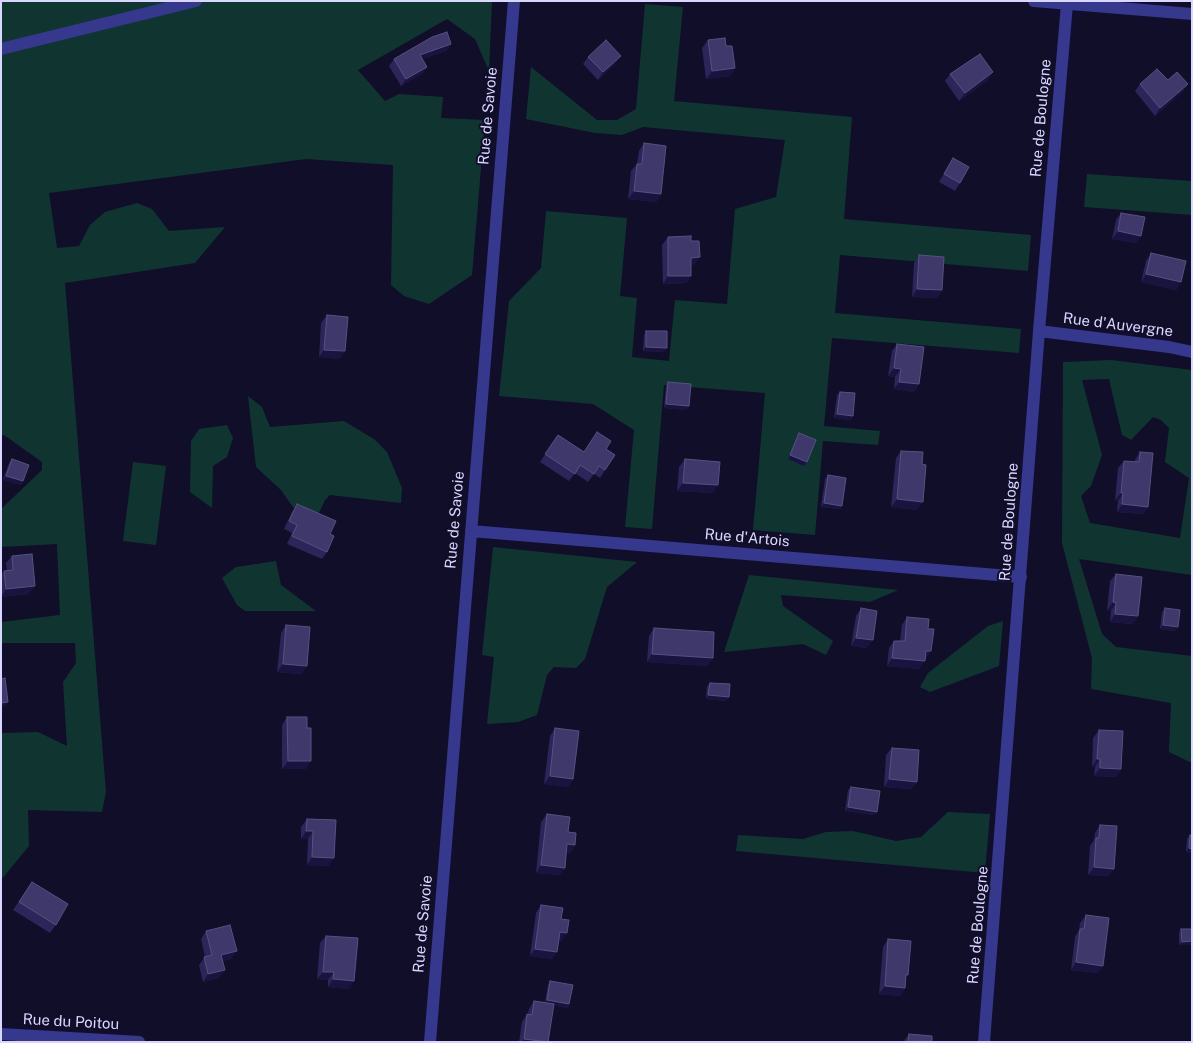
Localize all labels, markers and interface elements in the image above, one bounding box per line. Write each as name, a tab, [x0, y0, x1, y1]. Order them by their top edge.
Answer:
street label: Rue de Boulogne	[1027, 58, 1055, 178]
street label: Rue de Savoie	[475, 66, 501, 166]
street label: Rue d'Auvergne	[1062, 309, 1174, 341]
street label: Rue de Boulogne	[996, 462, 1022, 582]
street label: Rue de Savoie	[442, 470, 468, 570]
street label: Rue d'Artois	[704, 525, 790, 551]
street label: Rue de Boulogne	[964, 865, 992, 985]
street label: Rue de Savoie	[410, 874, 436, 974]
street label: Rue du Poitou	[22, 1010, 120, 1034]

